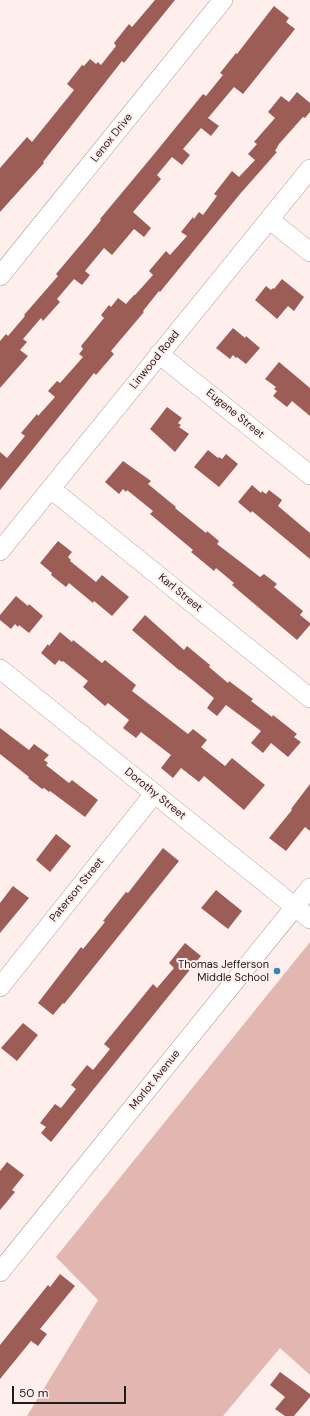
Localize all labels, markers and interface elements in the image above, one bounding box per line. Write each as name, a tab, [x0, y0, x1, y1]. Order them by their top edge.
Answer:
street label: Lenox Drive	[88, 111, 136, 165]
street label: Linwood Road	[127, 328, 183, 392]
street label: Eugene Street	[203, 386, 267, 442]
street label: Karl Street	[155, 571, 205, 615]
street label: Dorothy Street	[122, 765, 188, 823]
street label: Paterson Street	[47, 855, 107, 925]
place label: Thomas Jefferson Middle School	[178, 958, 269, 984]
marker: Thomas Jefferson Middle School	[272, 966, 282, 976]
street label: Morlot Avenue	[127, 1047, 183, 1113]
scale bar	[14, 1378, 128, 1404]
text: 50 m	[19, 1385, 48, 1401]

